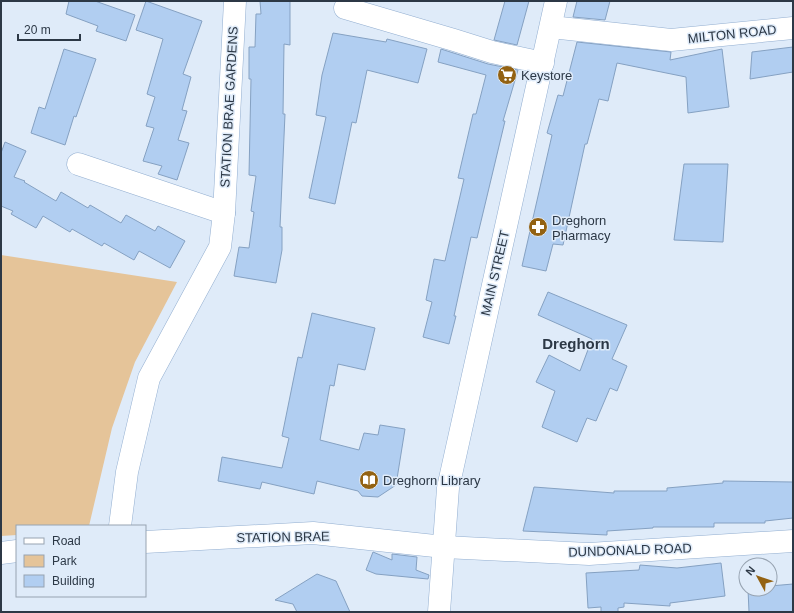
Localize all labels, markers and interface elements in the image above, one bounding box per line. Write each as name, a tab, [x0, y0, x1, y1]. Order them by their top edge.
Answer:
scale bar	[18, 16, 80, 42]
street label: MILTON ROAD	[687, 22, 777, 46]
text: 20 m	[24, 23, 51, 37]
street label: STATION BRAE GARDENS	[217, 26, 241, 188]
supermarket icon: Keystore	[496, 64, 518, 86]
place label: Keystore	[521, 68, 572, 83]
place label: Dreghorn Pharmacy	[552, 213, 611, 243]
pharmacy icon: Dreghorn Pharmacy	[527, 216, 549, 238]
street label: MAIN STREET	[478, 229, 512, 317]
district label: Dreghorn	[542, 335, 610, 352]
library icon: Dreghorn Library	[358, 469, 380, 491]
place label: Dreghorn Library	[383, 473, 481, 488]
legend	[16, 525, 146, 597]
street label: STATION BRAE	[236, 529, 330, 545]
text: Road	[52, 534, 81, 548]
street label: DUNDONALD ROAD	[568, 540, 692, 560]
text: Park	[52, 554, 78, 568]
north arrow	[738, 557, 778, 597]
text: N	[743, 564, 758, 577]
text: Building	[52, 574, 95, 588]

